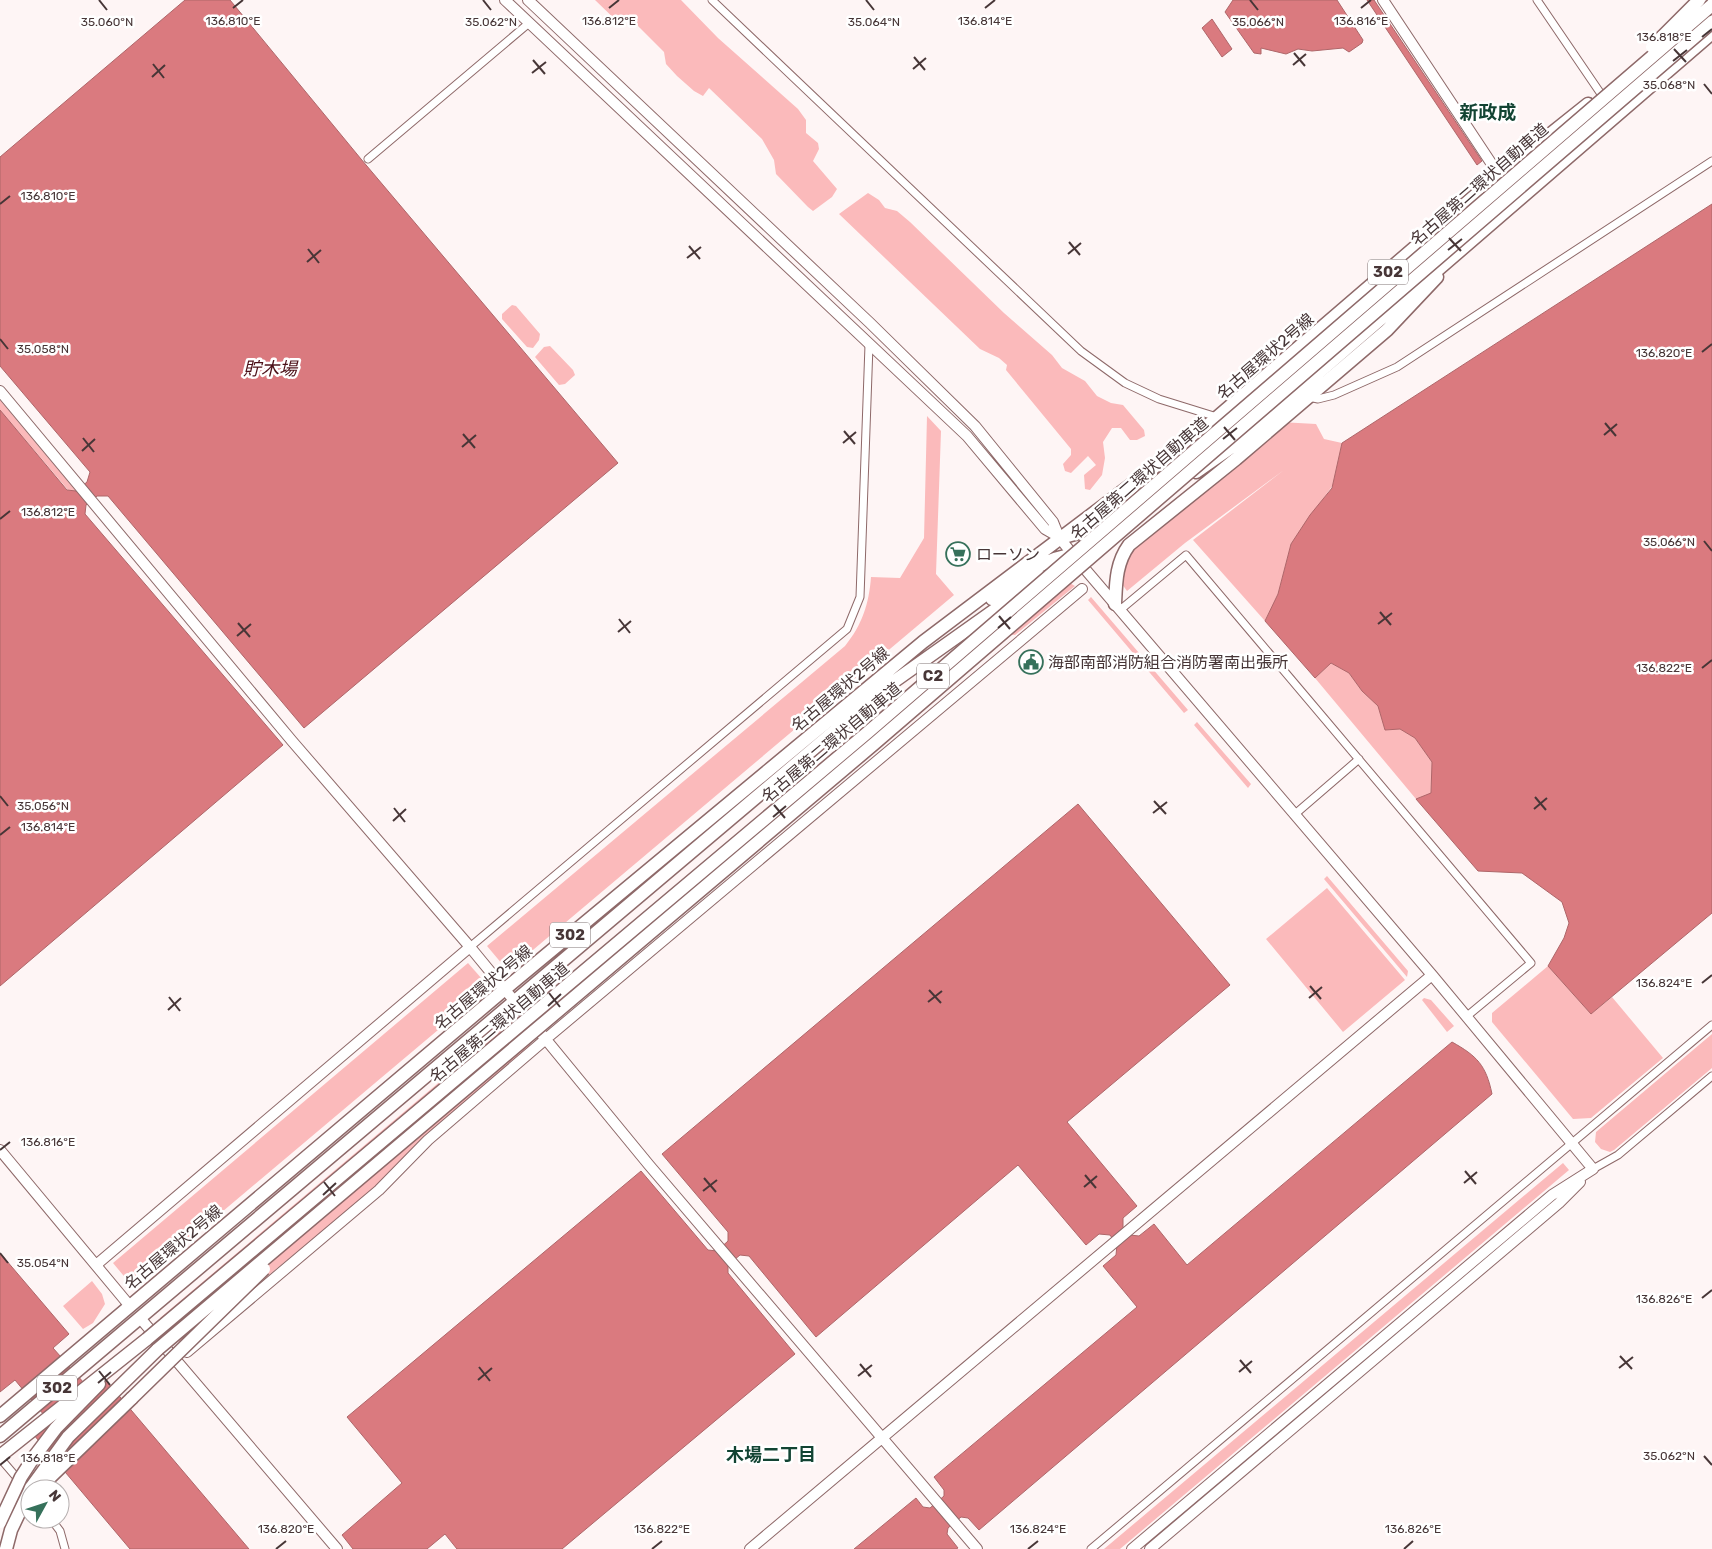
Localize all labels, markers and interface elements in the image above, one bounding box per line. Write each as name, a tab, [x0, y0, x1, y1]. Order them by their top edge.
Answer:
text: 136.810°E	[206, 14, 260, 28]
text: 136.812°E	[582, 14, 636, 28]
text: 136.814°E	[958, 14, 1012, 28]
text: 136.816°E	[1334, 14, 1388, 28]
text: 35.060°N	[81, 15, 133, 29]
text: 35.062°N	[465, 15, 517, 29]
text: 35.064°N	[848, 15, 900, 29]
text: 35.066°N	[1232, 15, 1284, 29]
text: 136.818°E	[1637, 30, 1691, 44]
text: 35.068°N	[1643, 78, 1695, 92]
district label: 新政成	[1459, 101, 1517, 124]
street label: 名古屋第二環状自動車道	[1407, 119, 1552, 249]
text: 136.810°E	[21, 189, 75, 203]
road number: 302	[1368, 260, 1408, 284]
street label: 名古屋環状2号線	[1213, 309, 1317, 403]
text: 35.058°N	[17, 342, 69, 356]
text: 136.820°E	[1636, 346, 1692, 360]
water label: 貯木場	[243, 358, 299, 380]
street label: 名古屋第二環状自動車道	[1067, 413, 1212, 543]
text: 136.812°E	[21, 505, 75, 519]
text: 35.066°N	[1643, 535, 1695, 549]
supermarket icon: ローソン	[945, 541, 971, 567]
place label: ローソン	[976, 545, 1040, 564]
street label: 名古屋環状2号線	[788, 643, 893, 736]
public building icon: 海部南部消防組合消防署南出張所	[1018, 649, 1044, 675]
place label: 海部南部消防組合消防署南出張所	[1048, 653, 1288, 672]
text: 136.822°E	[1636, 661, 1692, 675]
road number: C2	[917, 664, 949, 688]
street label: 名古屋第二環状自動車道	[758, 679, 905, 806]
text: 35.056°N	[17, 799, 69, 813]
text: 136.814°E	[21, 820, 75, 834]
road number: 302	[550, 922, 590, 948]
street label: 名古屋環状2号線	[431, 941, 536, 1034]
street label: 名古屋第二環状自動車道	[426, 959, 573, 1086]
text: 136.824°E	[1636, 976, 1692, 990]
text: 136.816°E	[21, 1135, 75, 1149]
street label: 名古屋環状2号線	[121, 1201, 226, 1294]
text: 35.054°N	[17, 1256, 69, 1270]
text: 136.826°E	[1636, 1292, 1692, 1306]
road number: 302	[37, 1376, 77, 1400]
district label: 木場二丁目	[726, 1444, 816, 1466]
text: 35.062°N	[1643, 1449, 1695, 1463]
text: 136.818°E	[21, 1451, 75, 1465]
north arrow	[20, 1479, 70, 1529]
text: N	[45, 1487, 64, 1505]
text: 136.820°E	[258, 1522, 314, 1536]
text: 136.822°E	[634, 1522, 690, 1536]
text: 136.824°E	[1010, 1522, 1066, 1536]
text: 136.826°E	[1385, 1522, 1441, 1536]

